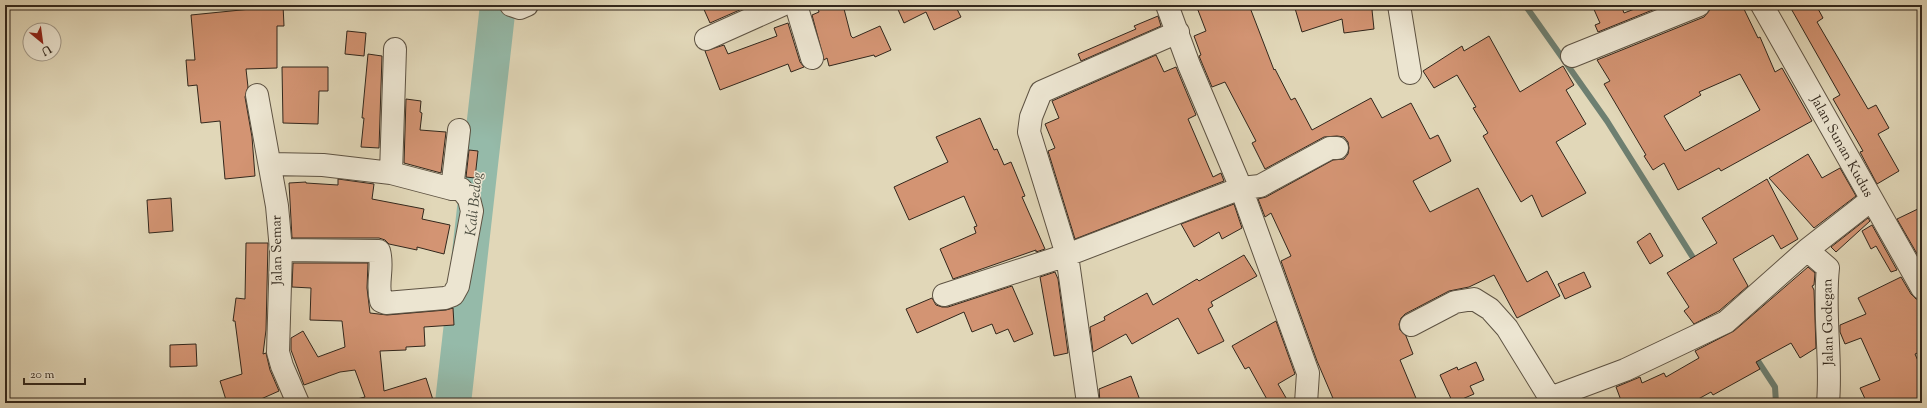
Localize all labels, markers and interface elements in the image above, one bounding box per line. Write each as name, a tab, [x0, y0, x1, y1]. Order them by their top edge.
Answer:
north arrow	[22, 22, 62, 62]
text: U	[39, 40, 55, 59]
street label: Jalan Sunan Kudus	[1804, 92, 1877, 202]
water label: Kali Bedog	[461, 170, 489, 237]
street label: Jalan Semar	[267, 214, 289, 286]
street label: Jalan Godegan	[1818, 278, 1840, 367]
scale bar	[24, 360, 85, 386]
text: 20 m	[30, 366, 55, 384]

